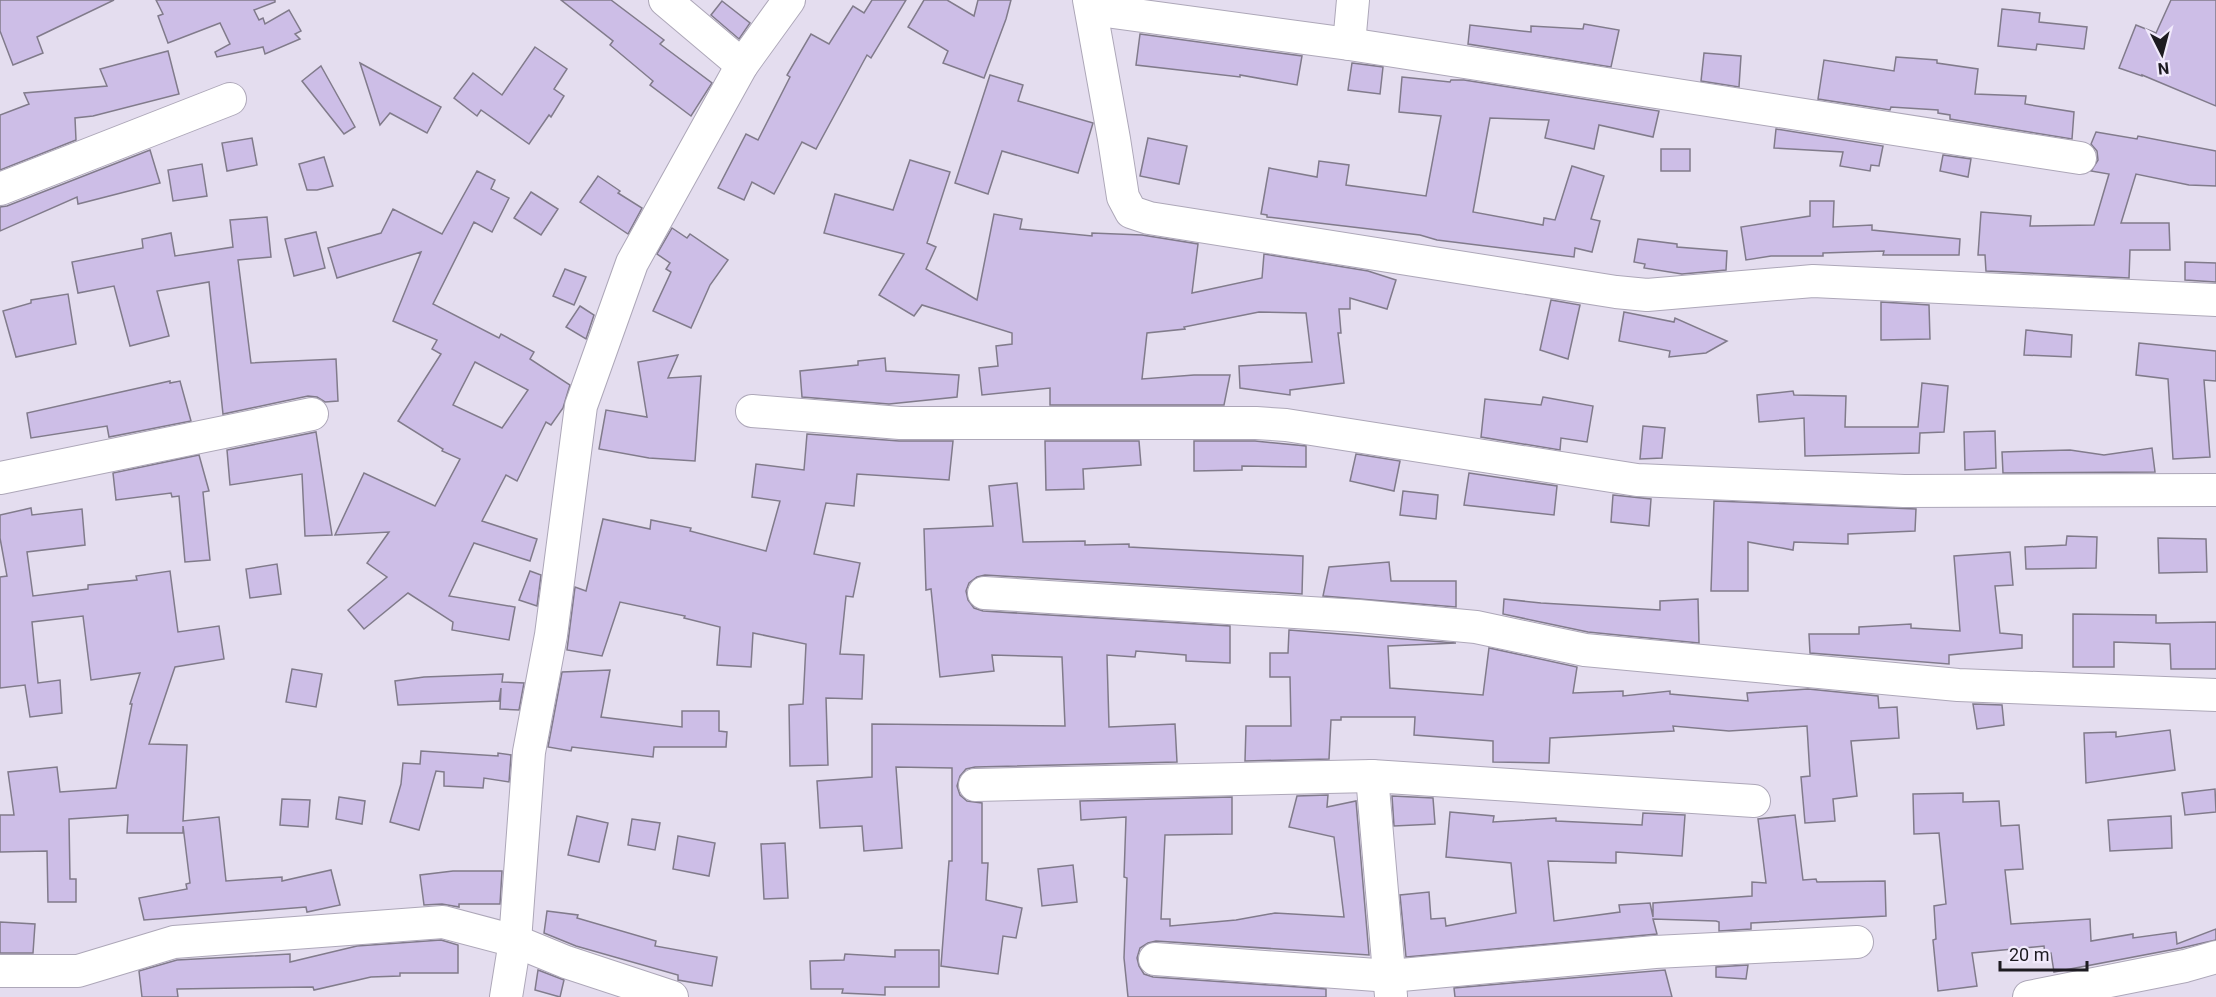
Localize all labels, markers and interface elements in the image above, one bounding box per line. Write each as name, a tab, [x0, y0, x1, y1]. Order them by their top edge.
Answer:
north arrow	[2132, 24, 2192, 84]
text: N	[2157, 58, 2170, 78]
scale bar	[2000, 934, 2087, 972]
text: 20 m	[2009, 944, 2049, 965]

